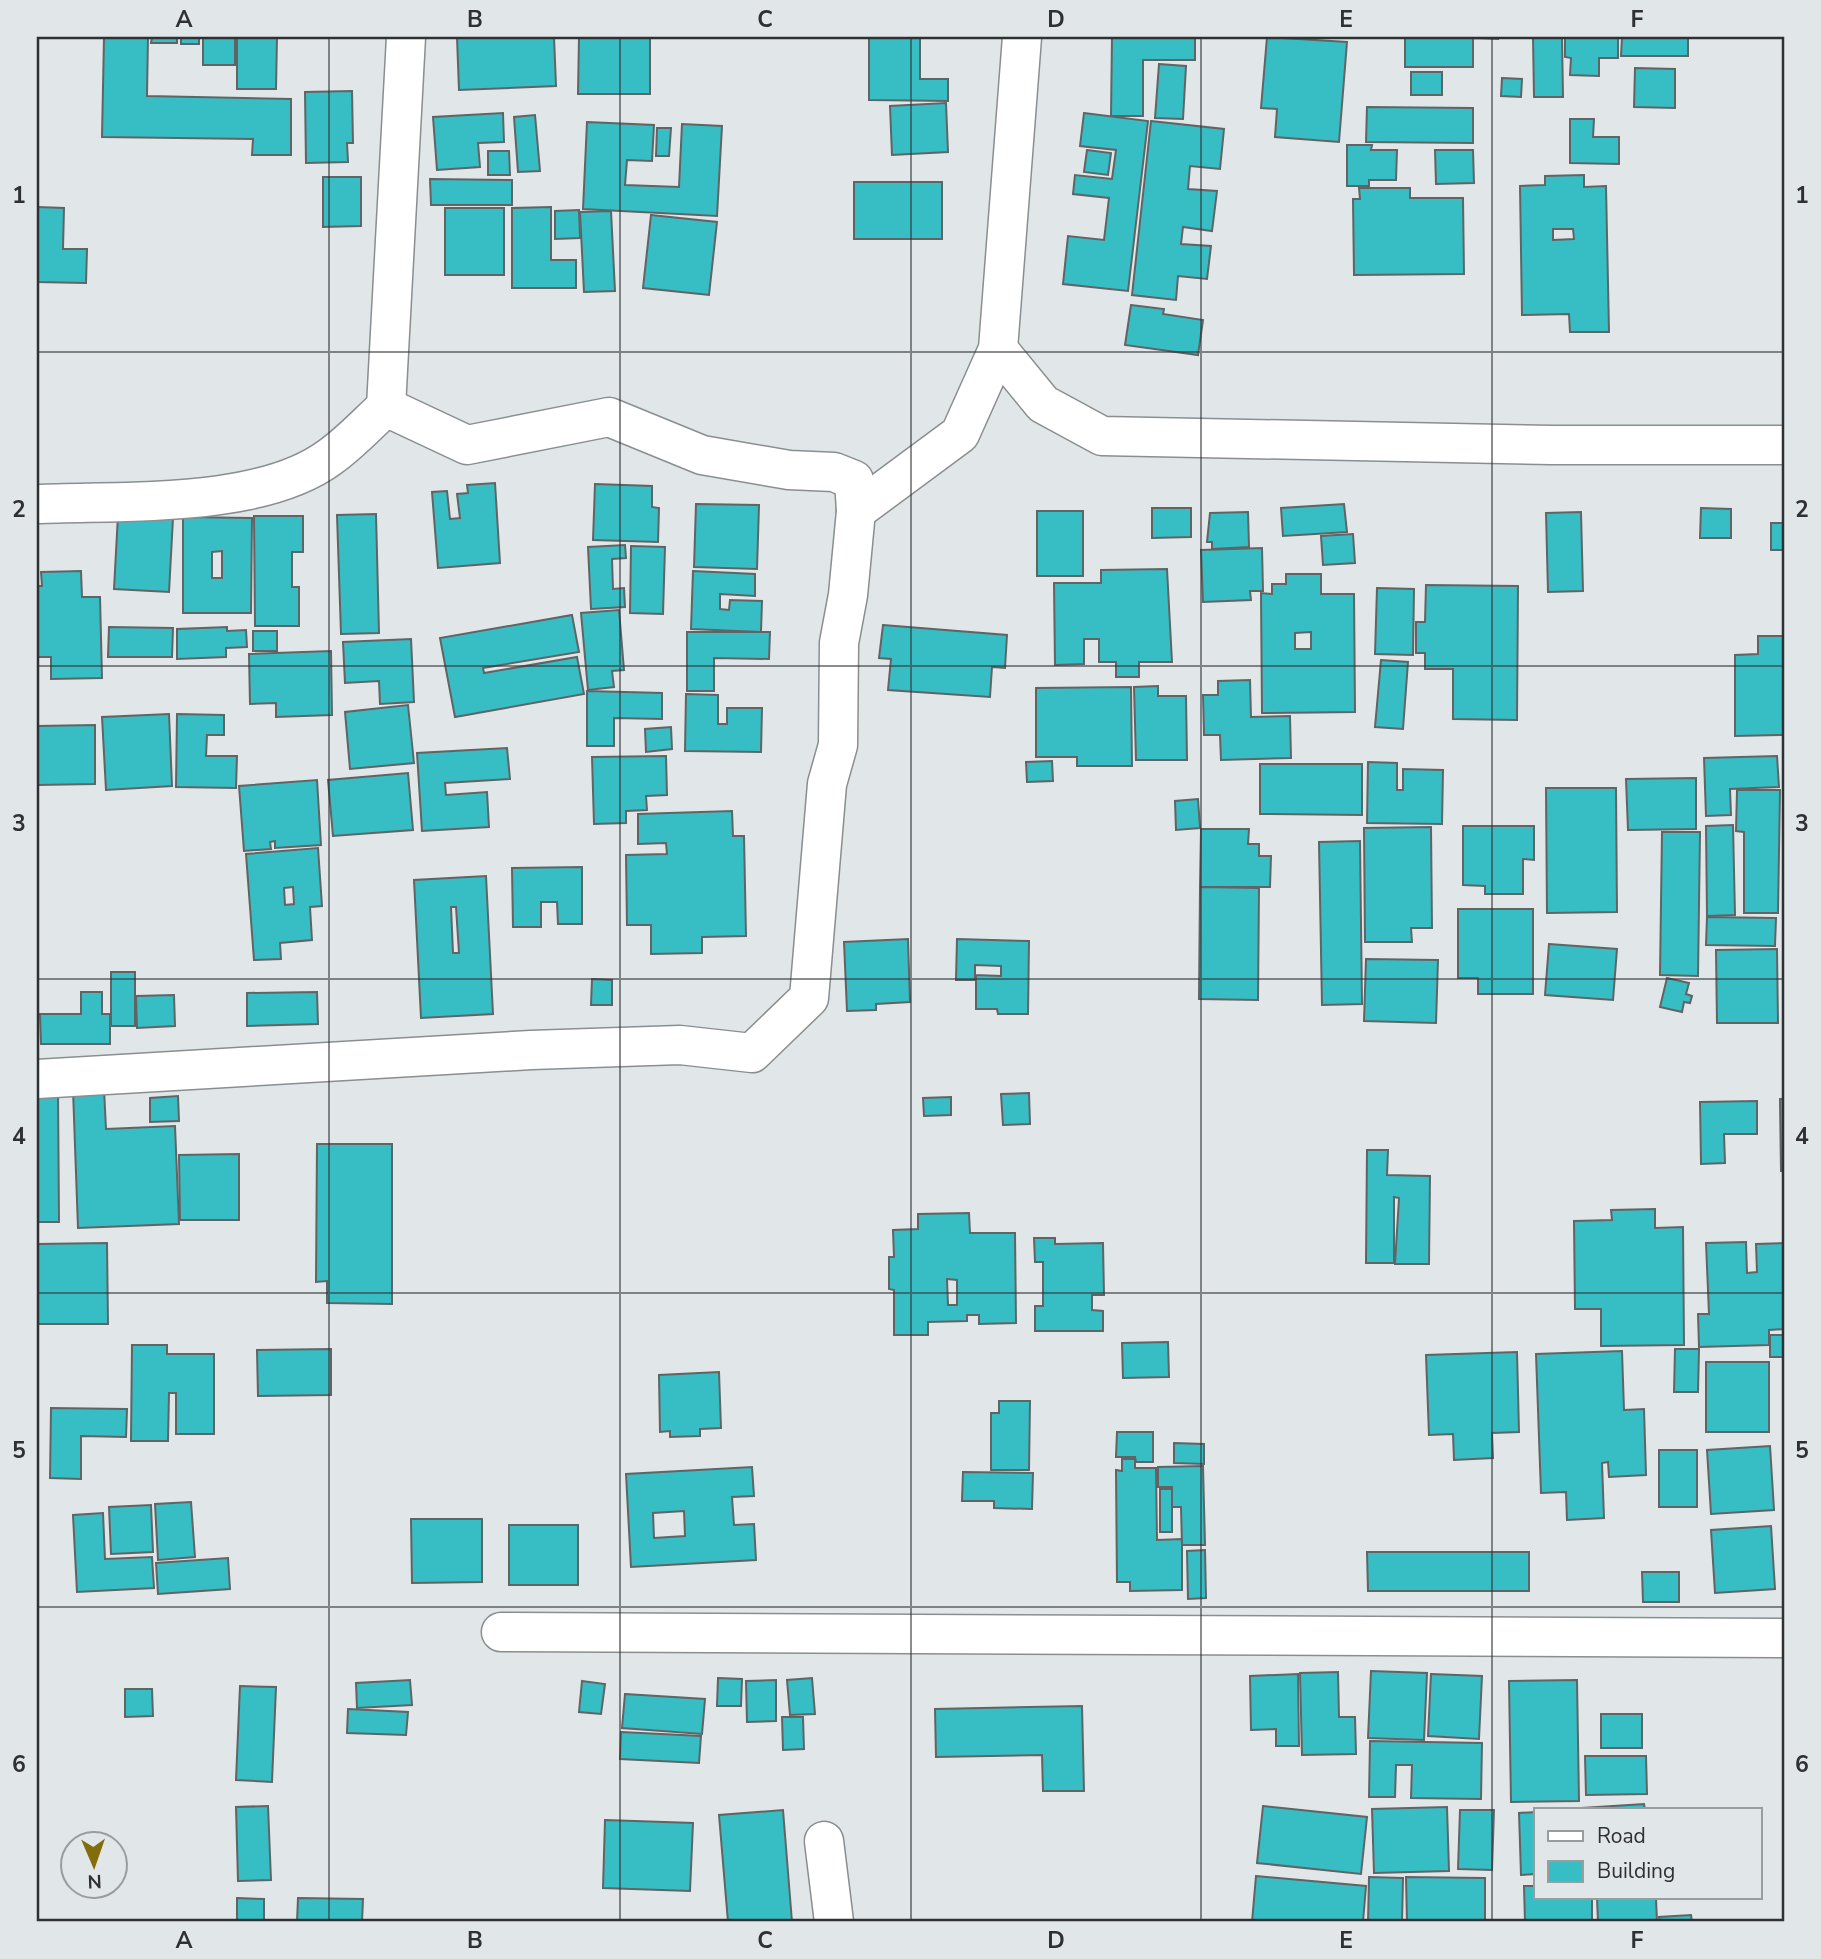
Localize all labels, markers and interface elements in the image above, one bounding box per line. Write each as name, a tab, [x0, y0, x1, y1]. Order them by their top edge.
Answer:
text: A	[175, 4, 193, 35]
text: B	[467, 4, 483, 35]
text: C	[757, 4, 773, 35]
text: D	[1047, 4, 1065, 35]
text: E	[1339, 4, 1353, 35]
text: F	[1631, 4, 1644, 35]
text: 1	[12, 180, 26, 211]
text: 1	[1795, 180, 1809, 211]
text: 2	[12, 494, 26, 525]
text: 2	[1795, 494, 1809, 525]
text: 3	[12, 808, 26, 839]
text: 3	[1795, 808, 1809, 839]
text: 4	[12, 1121, 26, 1152]
text: 4	[1795, 1121, 1809, 1152]
text: 5	[12, 1435, 26, 1466]
text: 5	[1795, 1435, 1809, 1466]
text: 6	[12, 1749, 26, 1780]
text: 6	[1795, 1749, 1809, 1780]
legend	[1534, 1808, 1762, 1899]
text: Road	[1597, 1822, 1646, 1850]
north arrow	[60, 1829, 130, 1899]
text: Building	[1597, 1857, 1675, 1885]
text: N	[87, 1868, 102, 1894]
text: A	[175, 1925, 193, 1956]
text: B	[467, 1925, 483, 1956]
text: C	[757, 1925, 773, 1956]
text: D	[1047, 1925, 1065, 1956]
text: E	[1339, 1925, 1353, 1956]
text: F	[1631, 1925, 1644, 1956]

